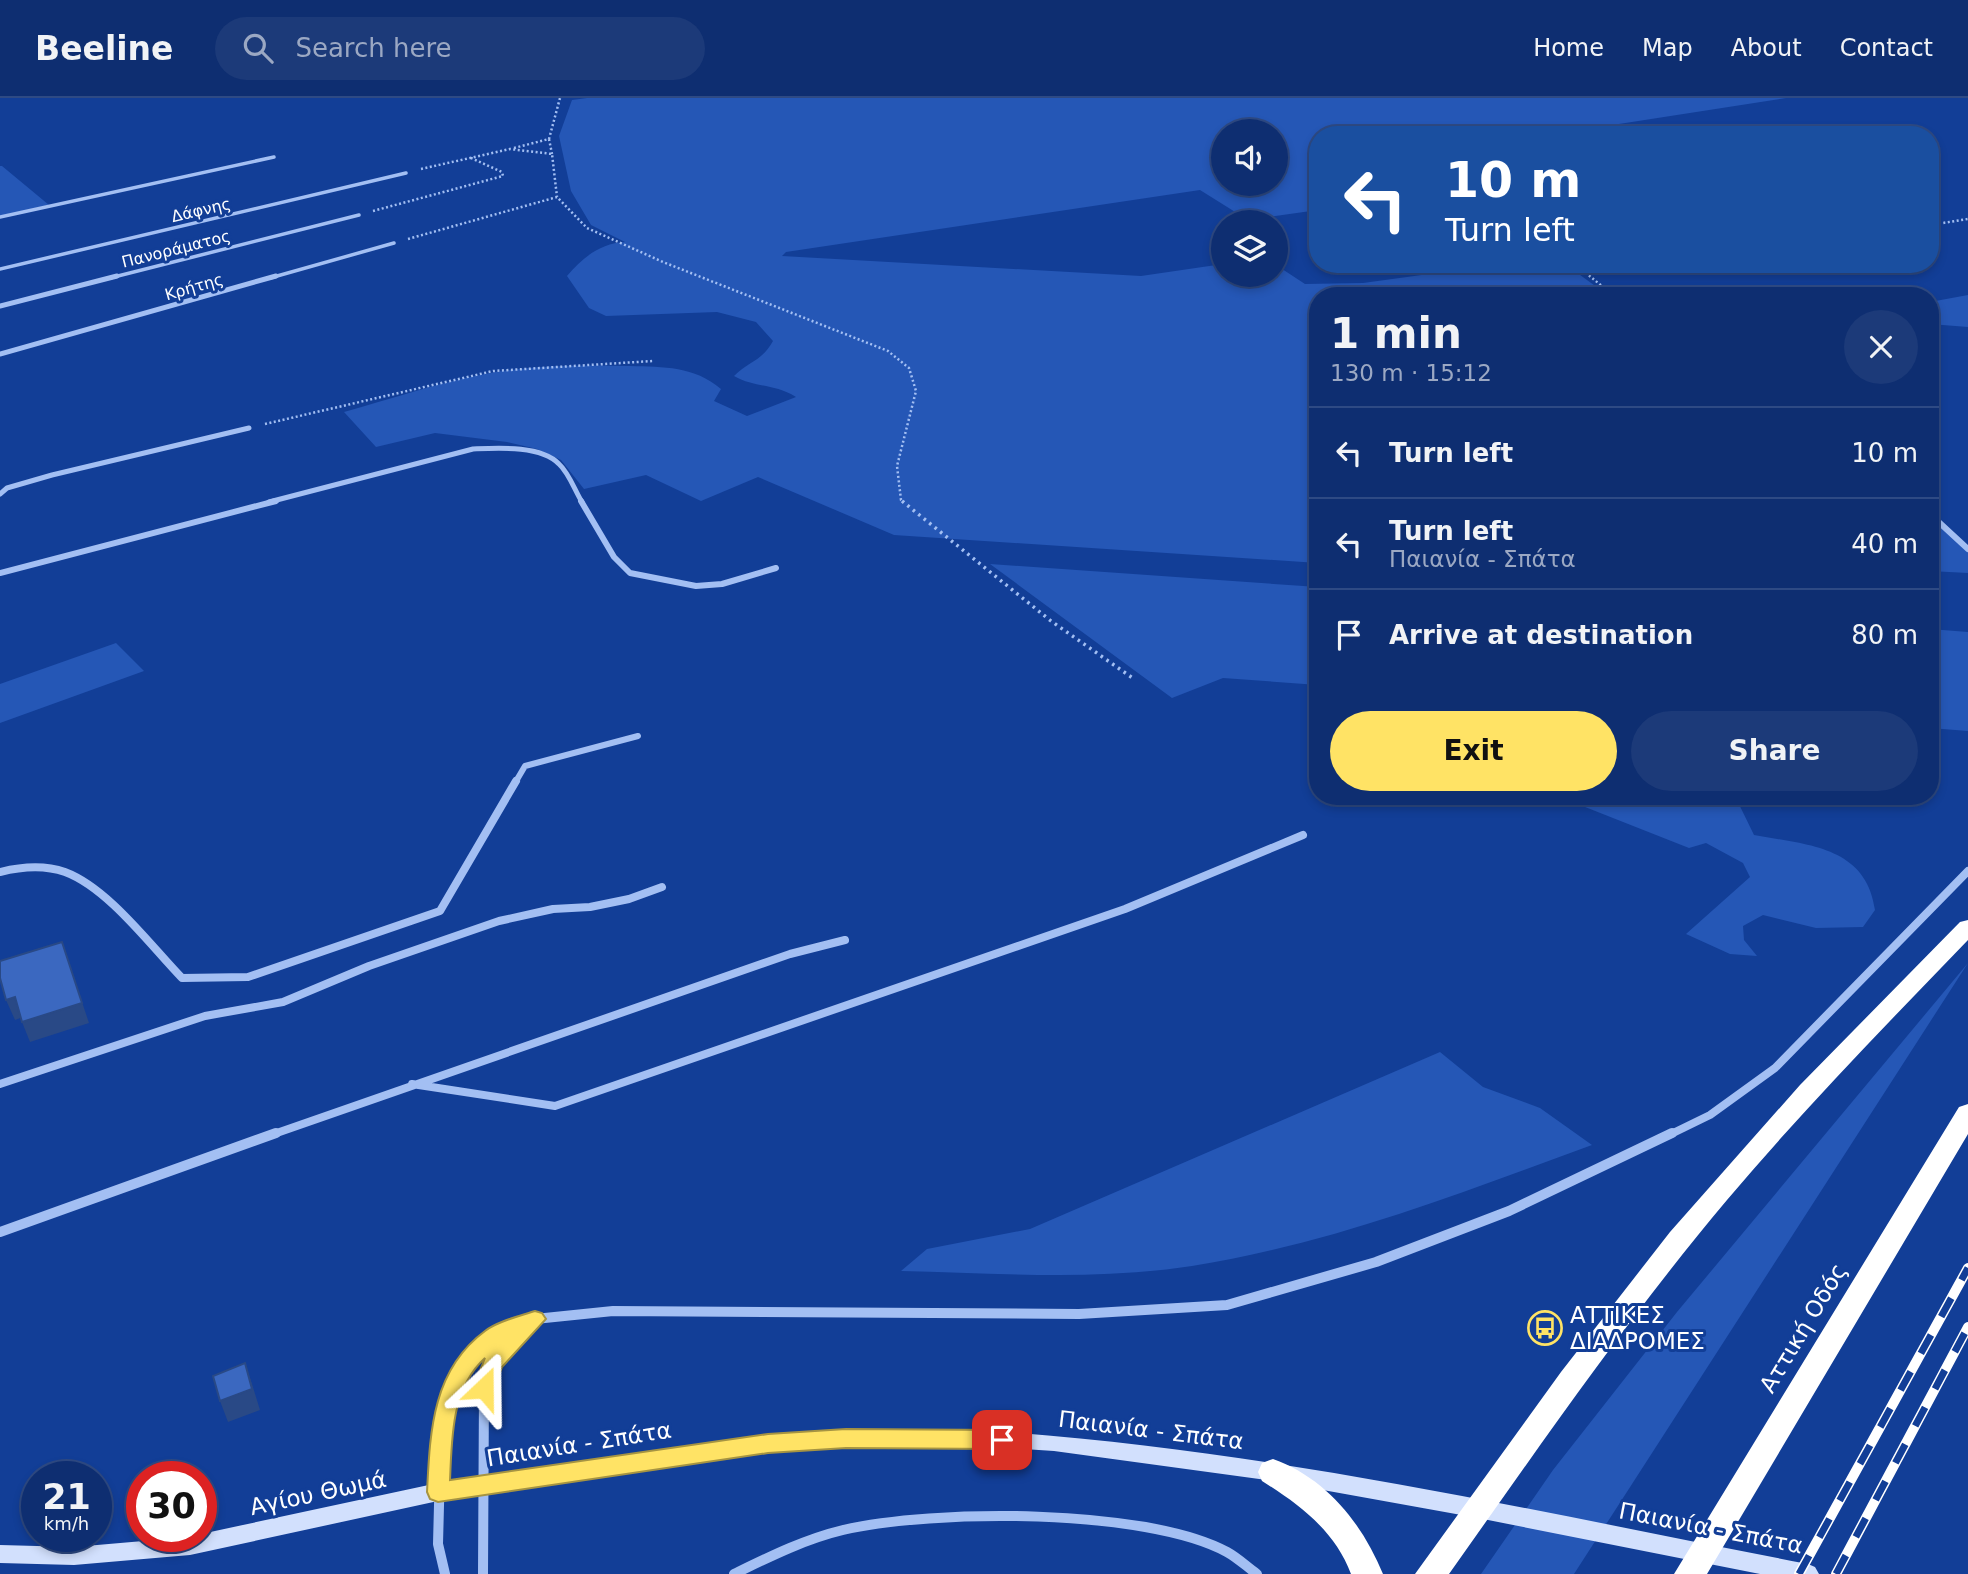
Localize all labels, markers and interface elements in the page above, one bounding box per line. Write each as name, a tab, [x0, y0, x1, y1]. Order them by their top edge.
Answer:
search box	[215, 17, 705, 80]
text: Beeline	[35, 29, 173, 68]
icon: search	[239, 29, 277, 67]
text: Search here	[295, 33, 452, 63]
text: Home	[1533, 34, 1604, 62]
text: Map	[1642, 34, 1693, 62]
text: About	[1731, 34, 1802, 62]
text: Contact	[1840, 34, 1933, 62]
map controls	[1211, 119, 1288, 287]
button: sound	[1211, 119, 1288, 196]
text: 10 m	[1445, 152, 1581, 209]
icon: left	[1330, 154, 1421, 245]
street label: Δάφνης	[169, 194, 233, 226]
button: layers	[1211, 210, 1288, 287]
text: Turn left	[1445, 211, 1575, 249]
street label: Πανοράματος	[120, 226, 232, 272]
street label: Κρήτης	[163, 270, 225, 304]
text: 1 min	[1330, 309, 1462, 358]
button: close	[1844, 310, 1918, 384]
text: 130 m · 15:12	[1330, 360, 1492, 386]
icon: left	[1330, 434, 1368, 472]
text: Turn left	[1389, 438, 1513, 468]
text: 10 m	[1851, 438, 1918, 468]
text: Turn left	[1389, 516, 1513, 546]
icon: left	[1330, 525, 1368, 563]
text: 40 m	[1851, 529, 1918, 559]
text: Παιανία - Σπάτα	[1389, 546, 1576, 572]
icon: arrive	[1330, 616, 1368, 654]
text: Arrive at destination	[1389, 620, 1693, 650]
text: 80 m	[1851, 620, 1918, 650]
button: Exit	[1330, 711, 1617, 791]
button: Share	[1631, 711, 1918, 791]
street label: Αττική Οδός	[1754, 1259, 1852, 1397]
place label: ΑΤΤΙΚΕΣ ΔΙΑΔΡΟΜΕΣ	[1570, 1302, 1705, 1354]
bus stop icon: ΑΤΤΙΚΕΣ ΔΙΑΔΡΟΜΕΣ	[1526, 1309, 1564, 1347]
position arrow	[447, 1351, 521, 1425]
street label: Παιανία - Σπάτα	[1057, 1406, 1245, 1454]
pin	[972, 1410, 1032, 1470]
street label: Παιανία - Σπάτα	[485, 1417, 673, 1471]
icon: arrive	[983, 1421, 1021, 1459]
speed limit sign: 30	[126, 1461, 217, 1552]
street label: Αγίου Θωμά	[247, 1466, 389, 1520]
text: 21	[42, 1477, 91, 1517]
street label: Παιανία - Σπάτα	[1617, 1497, 1805, 1559]
text: km/h	[44, 1513, 89, 1534]

